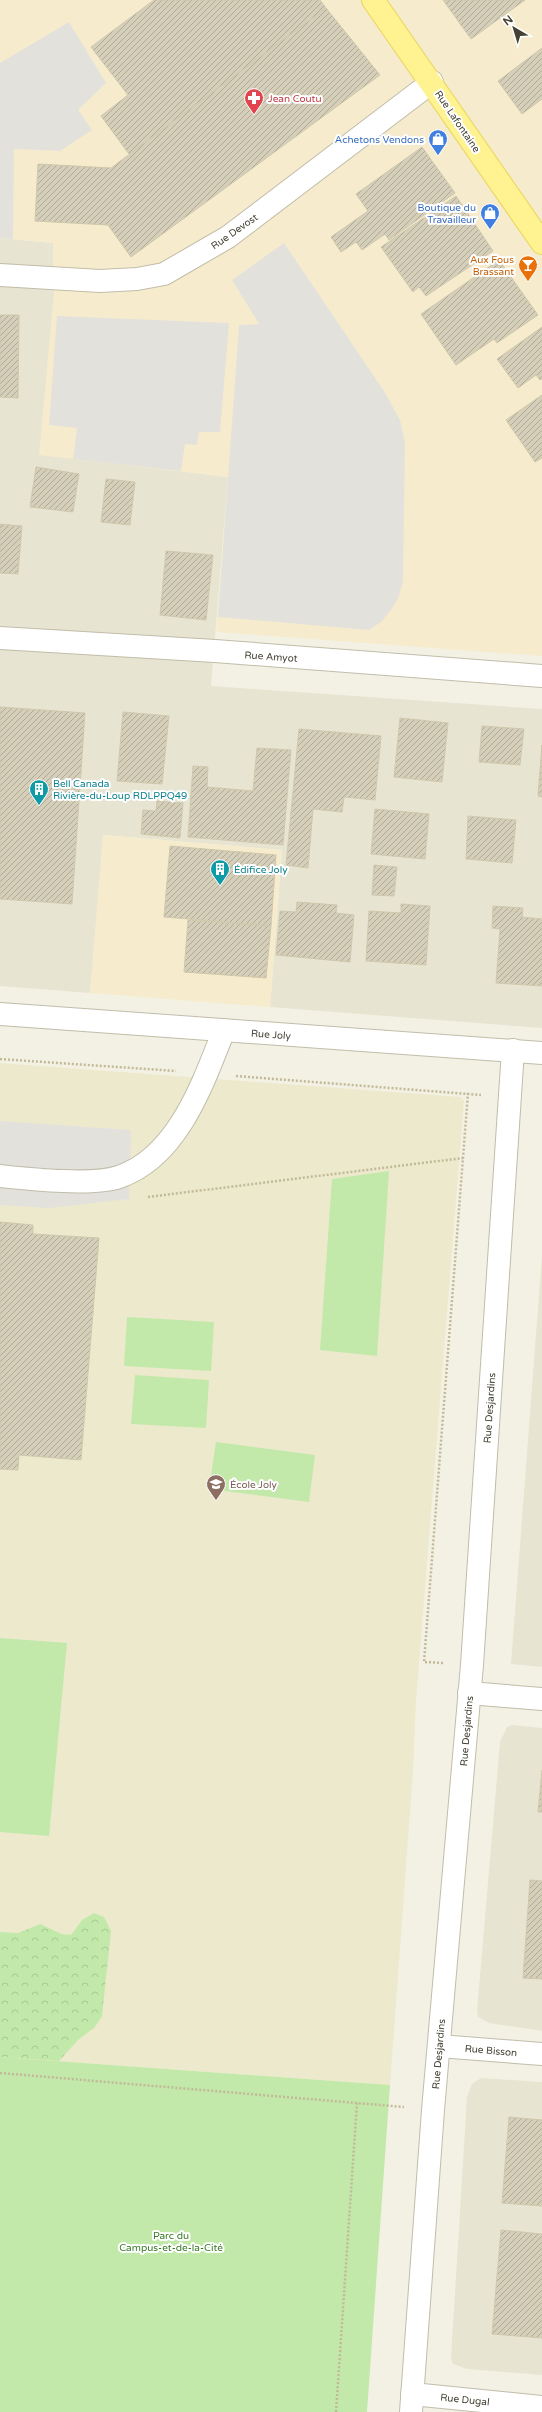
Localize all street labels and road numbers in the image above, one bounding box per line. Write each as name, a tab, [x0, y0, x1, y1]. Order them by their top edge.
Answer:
street label: Rue Lafontaine	[432, 88, 482, 155]
street label: Rue Devost	[209, 211, 260, 252]
street label: Rue Amyot	[244, 649, 298, 665]
street label: Rue Joly	[251, 1028, 292, 1042]
street label: Rue Desjardins	[482, 1372, 498, 1444]
street label: Rue Desjardins	[458, 1695, 476, 1767]
street label: Rue Desjardins	[430, 2018, 448, 2090]
street label: Rue Bisson	[464, 2043, 518, 2059]
street label: Rue Dugal	[440, 2391, 490, 2409]

